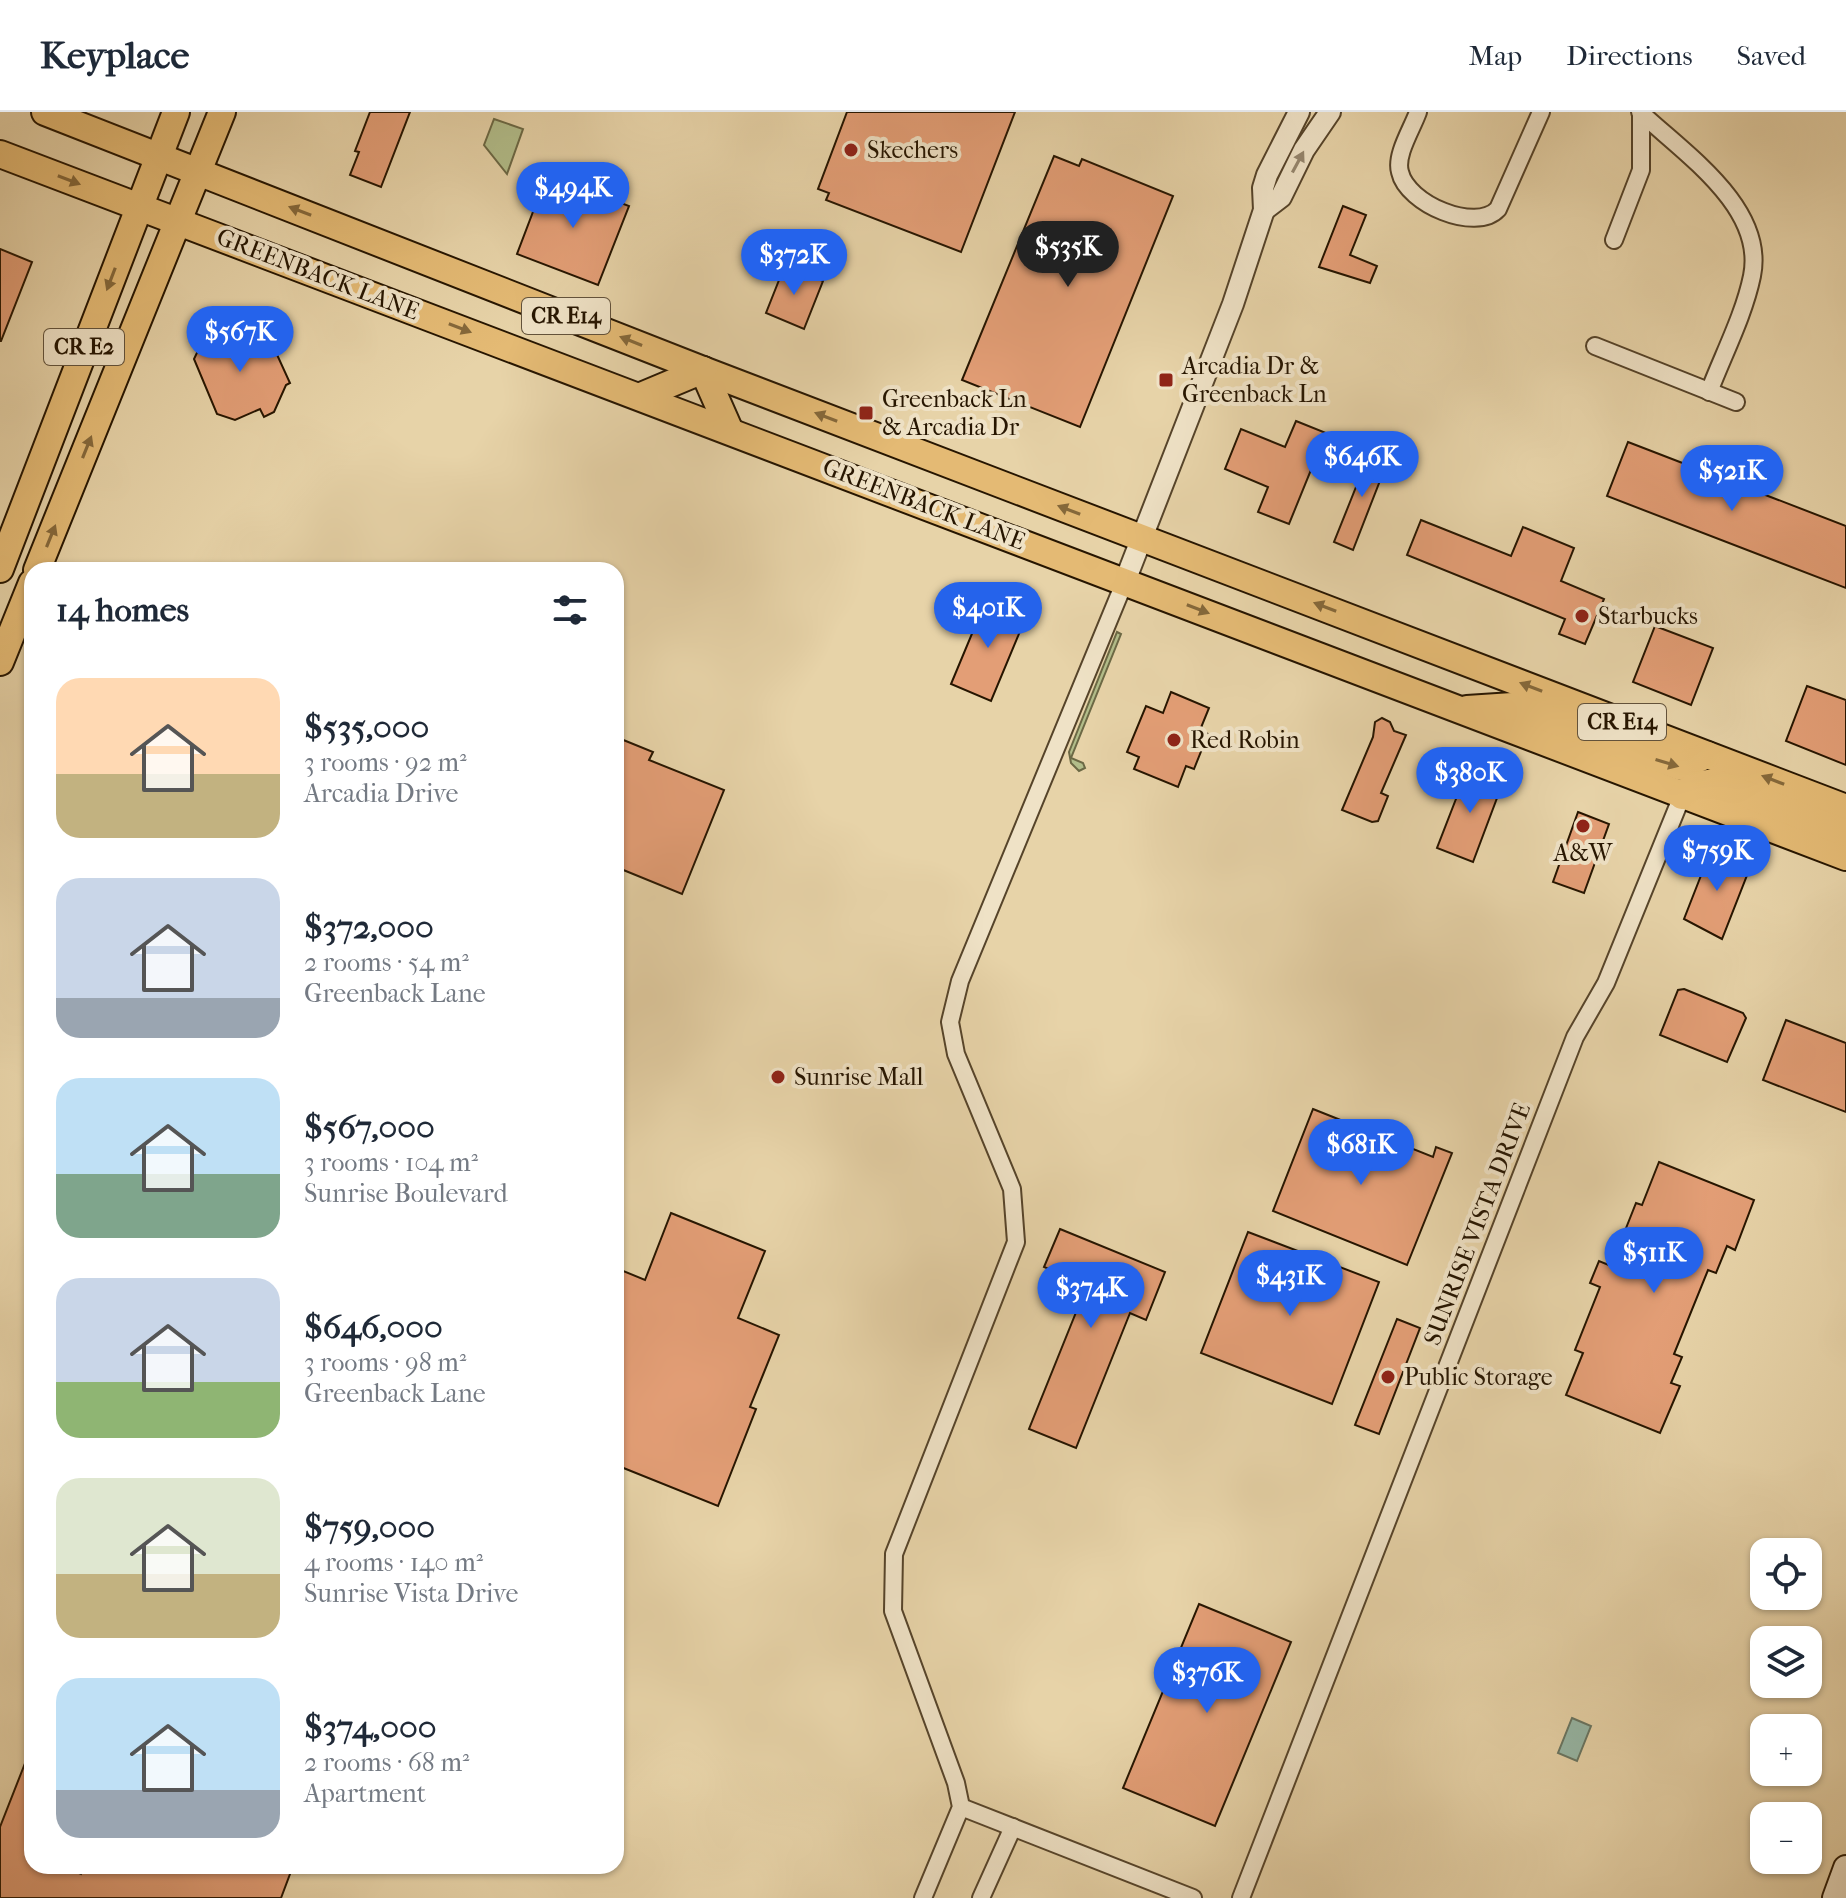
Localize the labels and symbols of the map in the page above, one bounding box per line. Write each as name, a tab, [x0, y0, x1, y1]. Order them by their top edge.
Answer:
place label: Skechers	[867, 136, 958, 164]
marker: Skechers	[842, 141, 860, 159]
one-way arrow	[1291, 151, 1304, 174]
pin: $494K	[517, 162, 629, 230]
one-way arrow	[57, 174, 81, 187]
one-way arrow	[288, 204, 312, 217]
pin: $535K	[1012, 221, 1124, 289]
street label: GREENBACK LANE	[213, 222, 423, 326]
pin: $372K	[738, 229, 850, 297]
one-way arrow	[104, 267, 117, 291]
road number: CR E14	[522, 298, 610, 334]
pin: $567K	[184, 306, 296, 374]
one-way arrow	[448, 322, 472, 335]
road number: CR E2	[44, 329, 124, 365]
one-way arrow	[619, 334, 643, 347]
place label: Arcadia Dr & Greenback Ln	[1181, 352, 1327, 408]
marker: Arcadia Dr & Greenback Ln	[1157, 371, 1175, 389]
place label: Greenback Ln & Arcadia Dr	[882, 385, 1027, 441]
marker: Greenback Ln & Arcadia Dr	[857, 404, 875, 422]
one-way arrow	[814, 410, 838, 423]
pin: $646K	[1306, 431, 1418, 499]
one-way arrow	[81, 435, 94, 459]
pin: $521K	[1676, 445, 1788, 513]
street label: GREENBACK LANE	[819, 452, 1029, 556]
one-way arrow	[1057, 503, 1081, 516]
one-way arrow	[45, 524, 58, 548]
pin: $401K	[932, 582, 1044, 650]
one-way arrow	[1313, 600, 1337, 613]
place label: Starbucks	[1598, 602, 1698, 630]
one-way arrow	[1186, 603, 1210, 616]
marker: Starbucks	[1573, 607, 1591, 625]
one-way arrow	[1518, 680, 1542, 693]
road number: CR E14	[1578, 704, 1666, 740]
place label: Red Robin	[1190, 726, 1300, 754]
marker: Red Robin	[1165, 731, 1183, 749]
pin: $380K	[1414, 747, 1526, 815]
one-way arrow	[1655, 757, 1679, 770]
one-way arrow	[1761, 773, 1785, 786]
marker: A&W	[1574, 817, 1592, 835]
pin: $759K	[1661, 825, 1773, 893]
place label: A&W	[1553, 839, 1614, 867]
place label: Sunrise Mall	[794, 1063, 924, 1091]
marker: Sunrise Mall	[769, 1068, 787, 1086]
street label: SUNRISE VISTA DRIVE	[1418, 1099, 1536, 1349]
pin: $681K	[1305, 1119, 1417, 1187]
pin: $511K	[1598, 1227, 1710, 1295]
pin: $431K	[1234, 1250, 1346, 1318]
pin: $374K	[1035, 1262, 1147, 1330]
place label: Public Storage	[1404, 1363, 1553, 1391]
marker: Public Storage	[1379, 1368, 1397, 1386]
pin: $376K	[1151, 1647, 1263, 1715]

